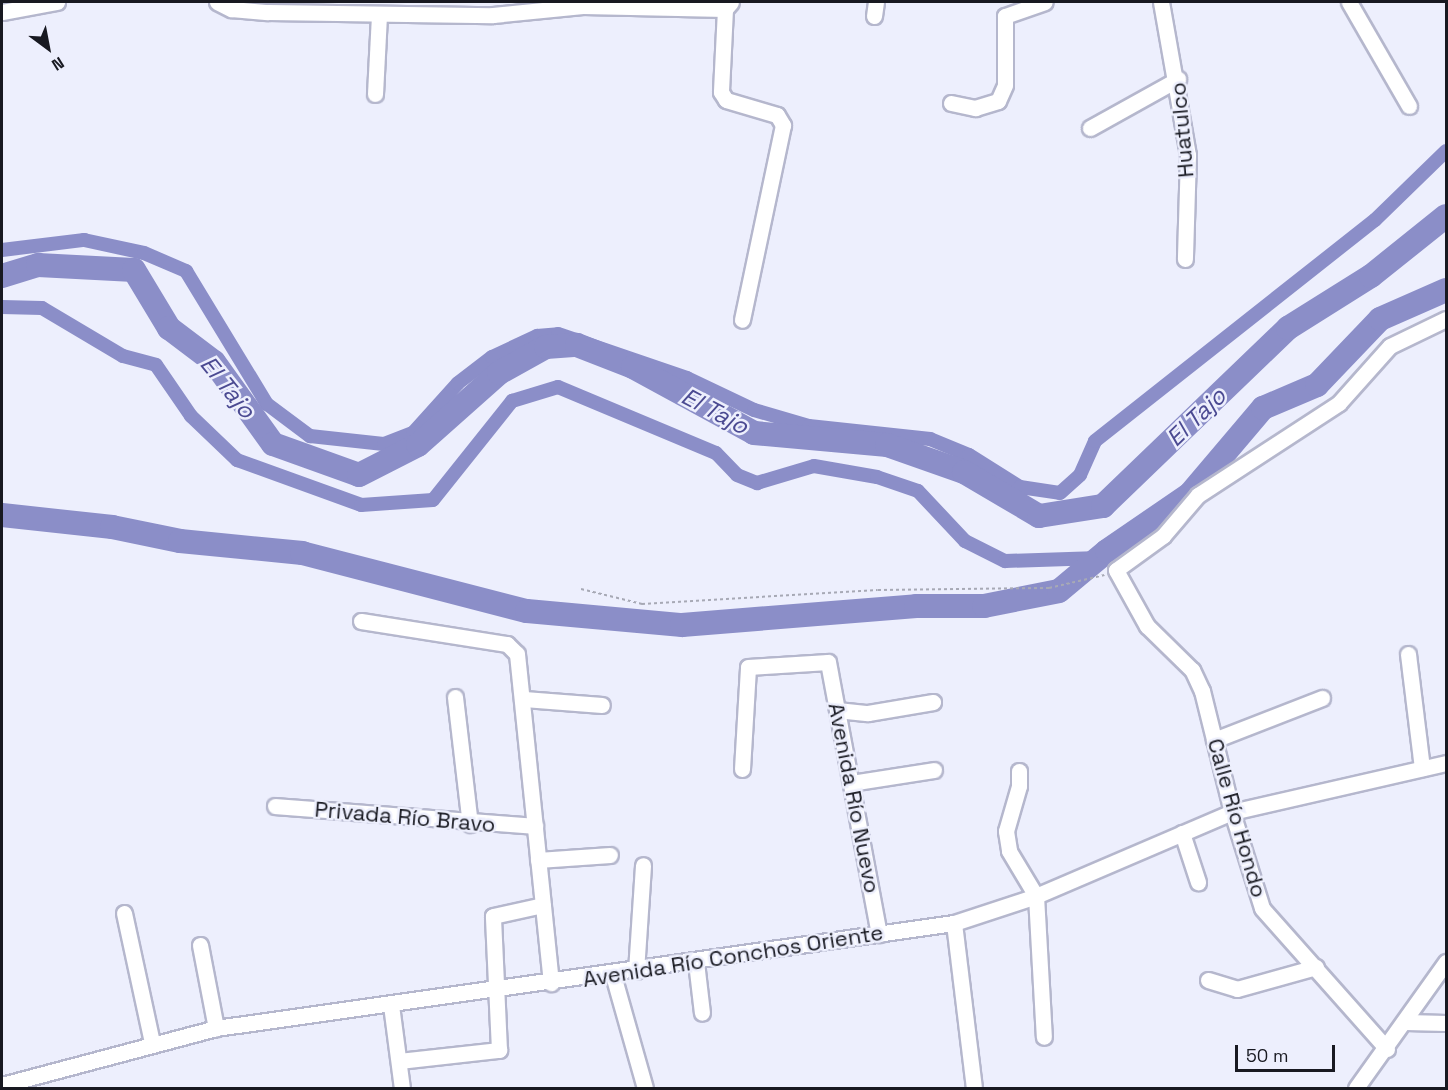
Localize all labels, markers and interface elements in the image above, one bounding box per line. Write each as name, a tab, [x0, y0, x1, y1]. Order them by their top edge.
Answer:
north arrow	[18, 18, 78, 78]
text: N	[48, 52, 68, 75]
street label: Huatulco	[1165, 81, 1199, 179]
water label: El Tajo	[194, 350, 262, 424]
water label: El Tajo	[676, 381, 754, 441]
water label: El Tajo	[1160, 382, 1232, 452]
street label: Avenida Río Nuevo	[823, 701, 885, 895]
street label: Calle Río Hondo	[1202, 736, 1272, 900]
street label: Privada Río Bravo	[314, 796, 496, 838]
street label: Avenida Río Conchos Oriente	[581, 919, 885, 993]
scale bar	[1238, 1033, 1338, 1071]
text: 50 m	[1246, 1044, 1288, 1067]

